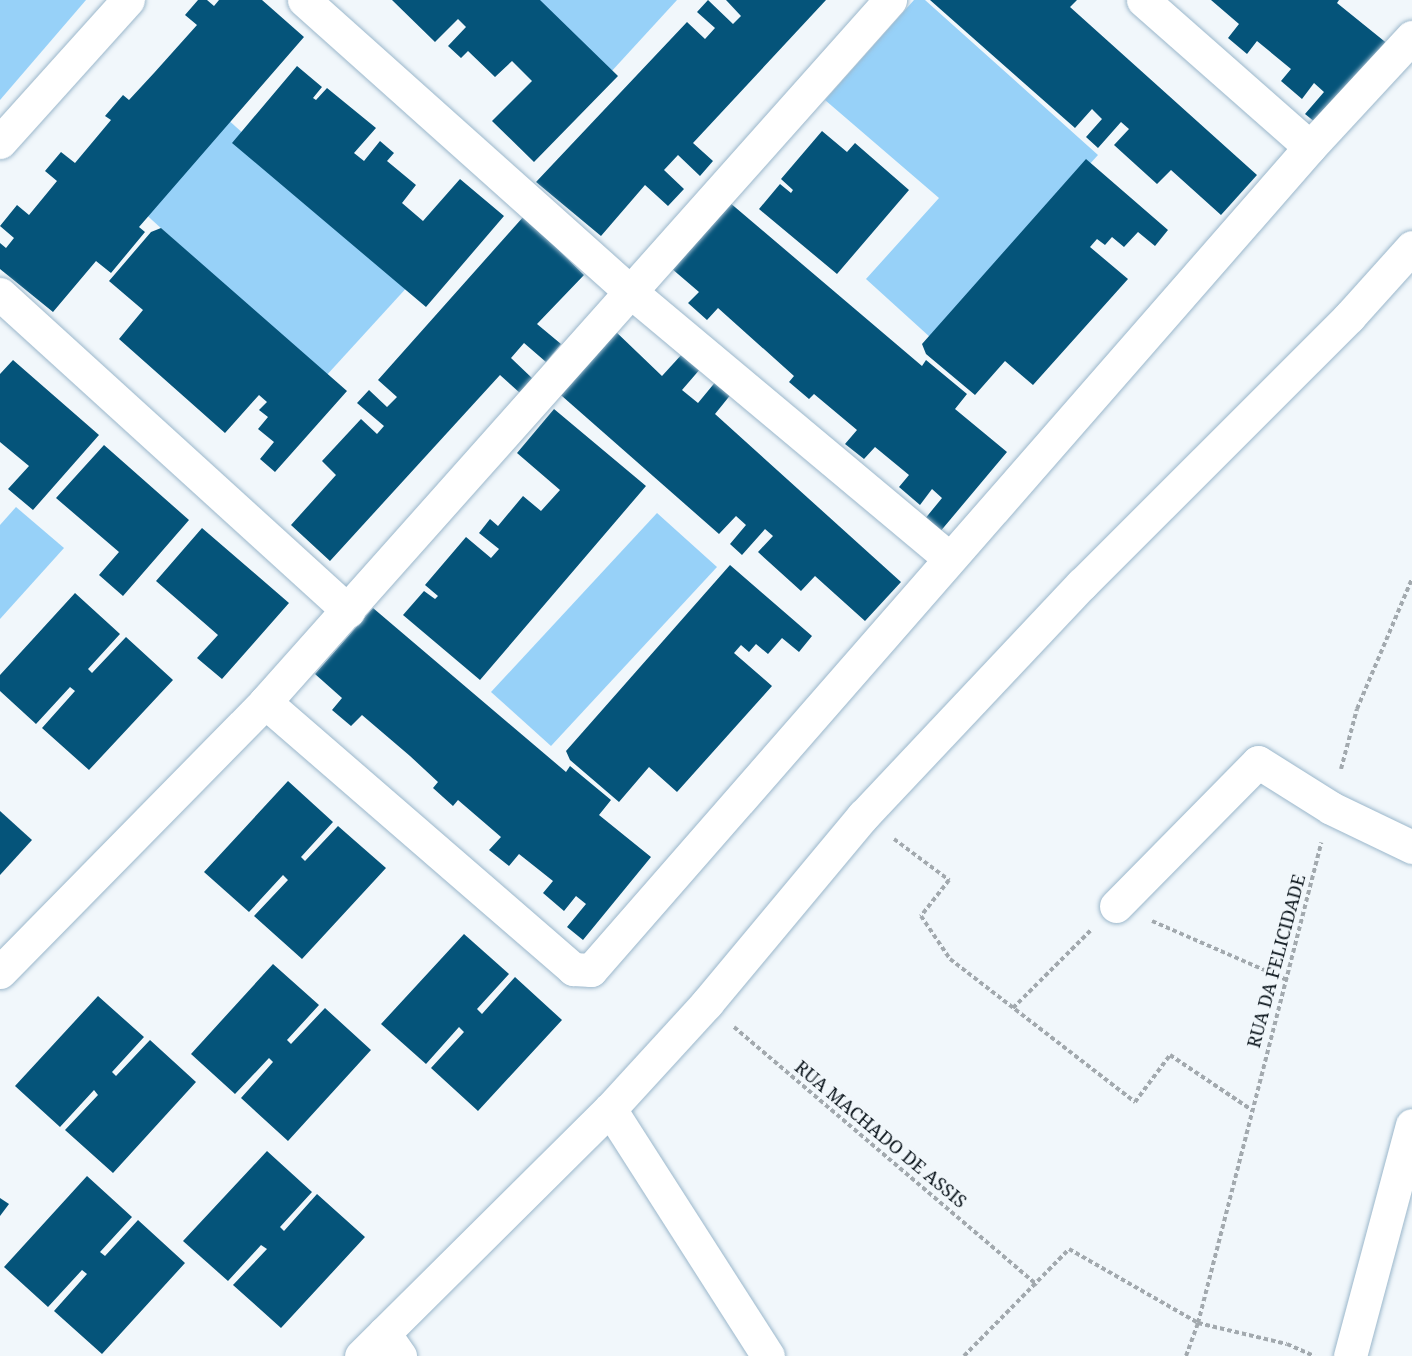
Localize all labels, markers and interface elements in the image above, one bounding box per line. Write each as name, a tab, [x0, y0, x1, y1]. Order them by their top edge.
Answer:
street label: RUA DA FELICIDADE	[1242, 872, 1310, 1050]
street label: RUA MACHADO DE ASSIS	[791, 1056, 971, 1212]

